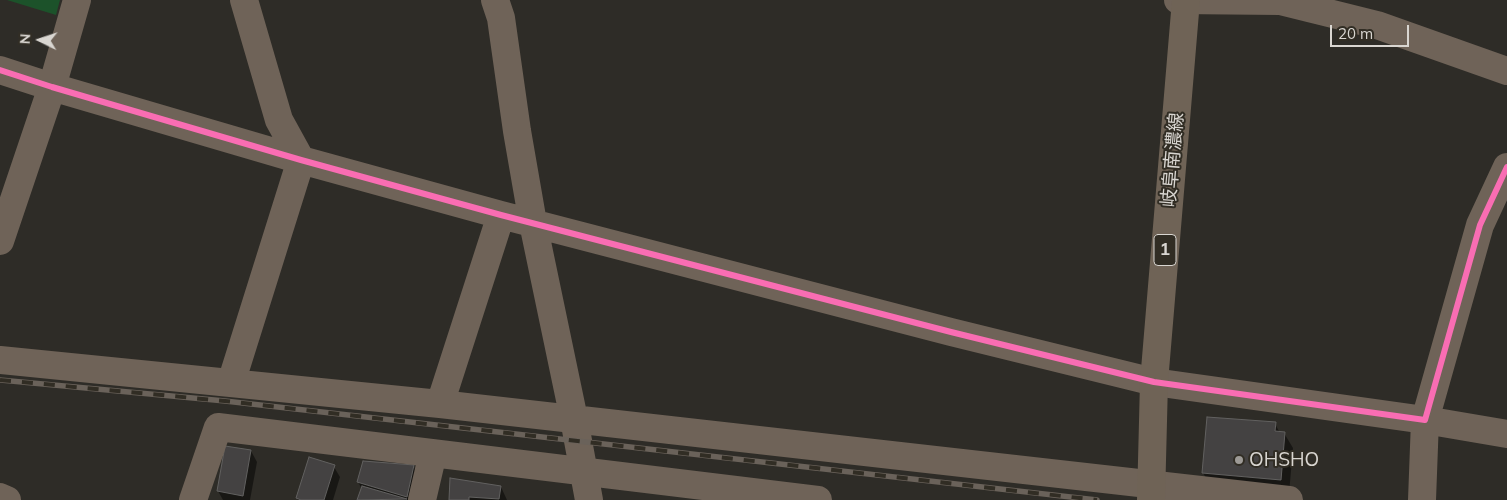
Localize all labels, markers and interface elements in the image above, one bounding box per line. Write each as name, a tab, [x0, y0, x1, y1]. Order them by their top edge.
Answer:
north arrow	[15, 15, 65, 65]
scale bar	[1332, 15, 1411, 47]
text: 20 m	[1338, 24, 1373, 43]
text: N	[16, 33, 34, 45]
street label: 岐阜南濃線	[1158, 112, 1188, 208]
road number: 1	[1154, 234, 1176, 266]
place label: OHSHO	[1249, 449, 1319, 471]
marker: OHSHO	[1233, 454, 1245, 466]

